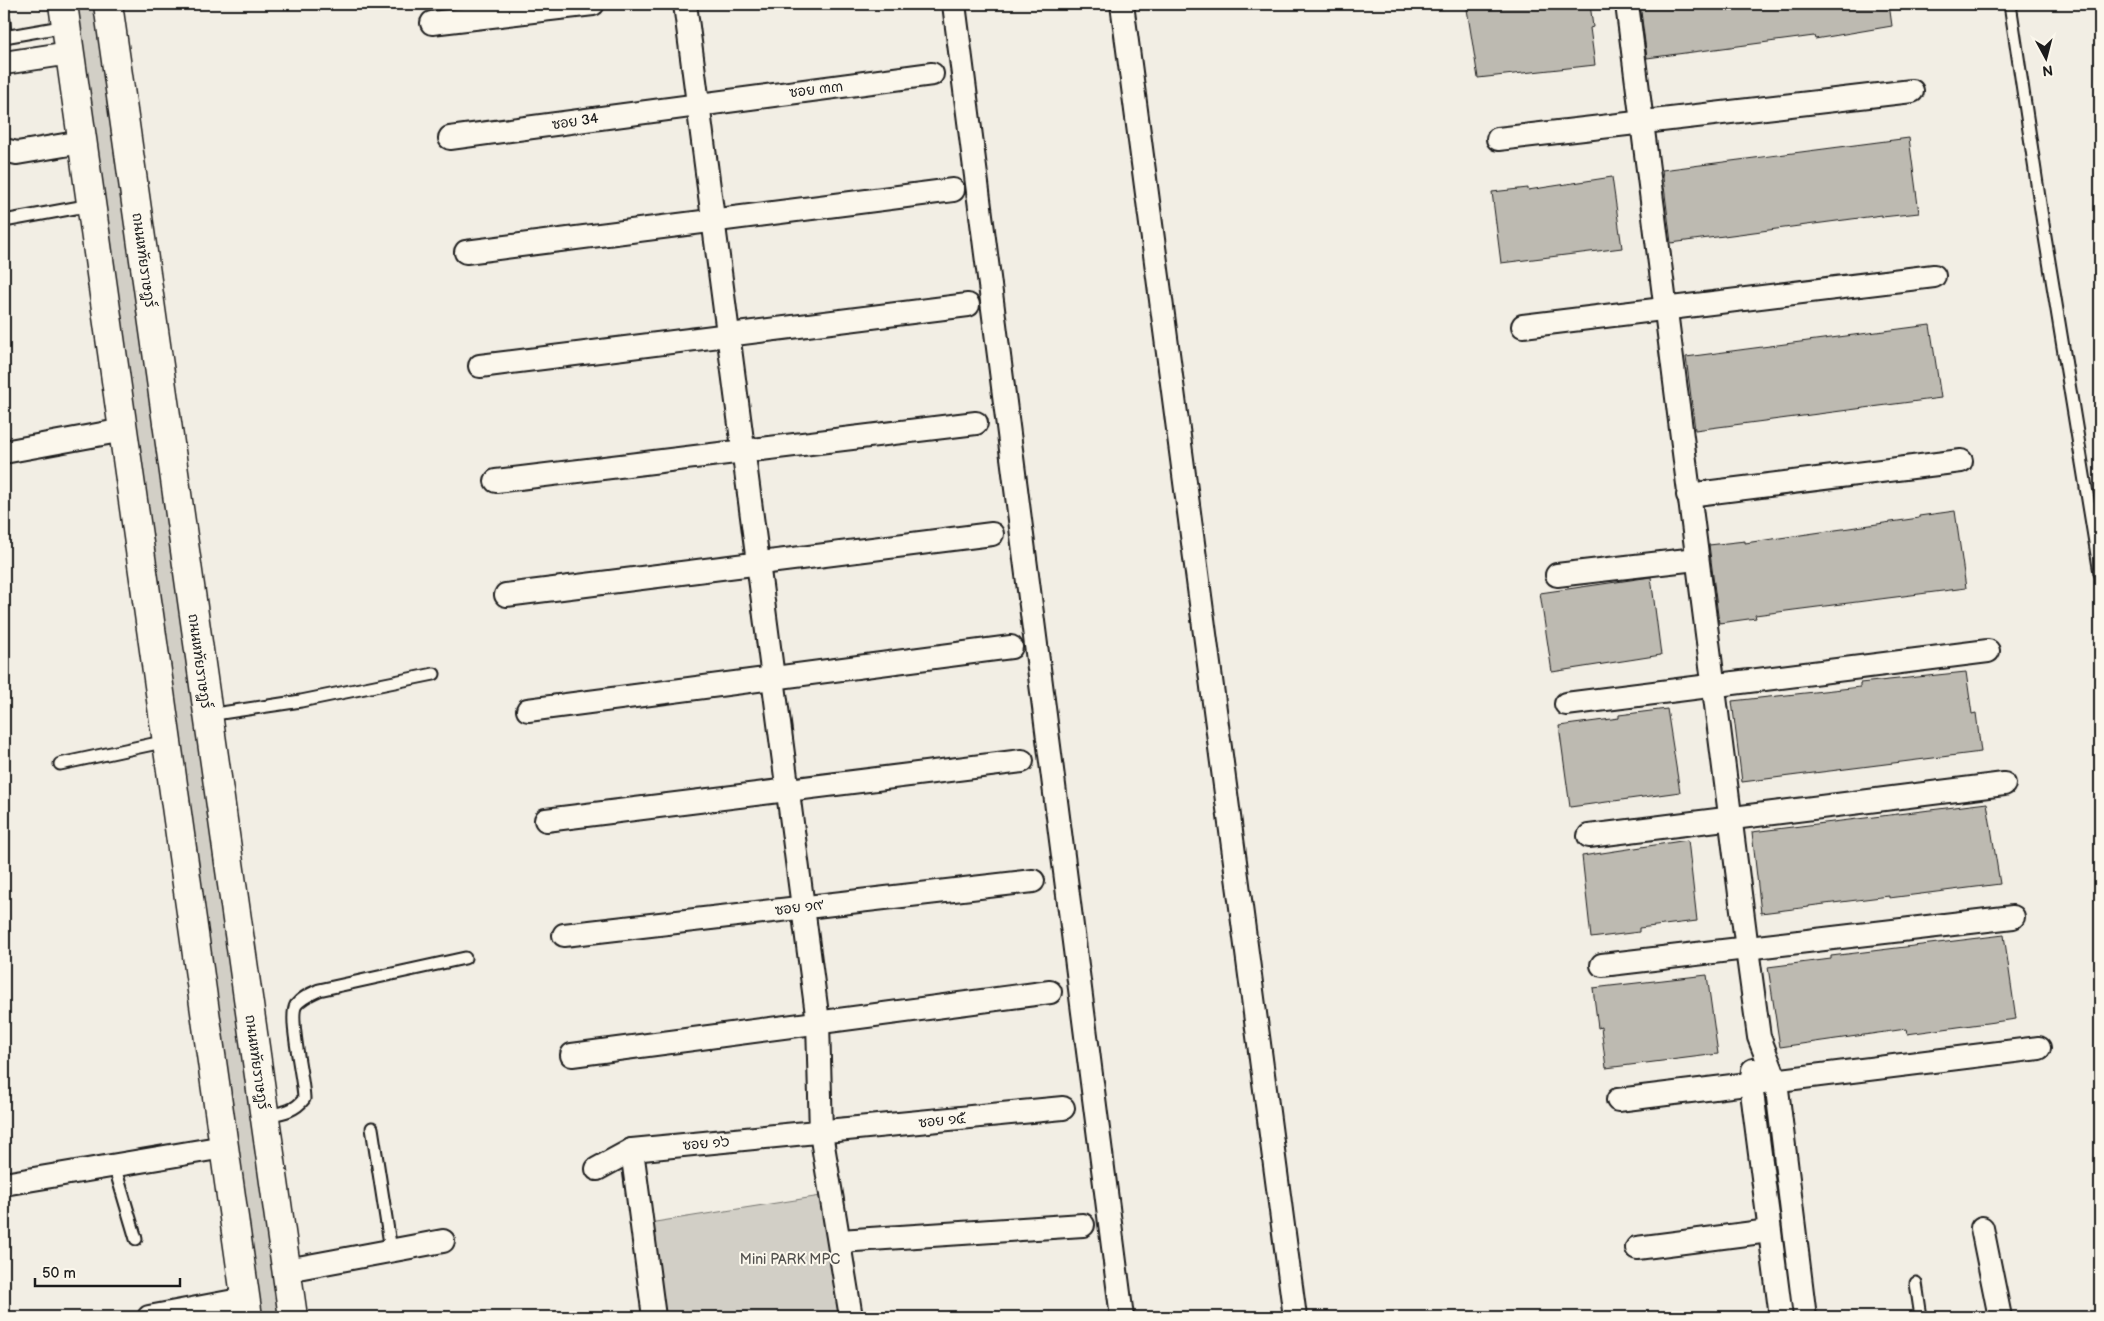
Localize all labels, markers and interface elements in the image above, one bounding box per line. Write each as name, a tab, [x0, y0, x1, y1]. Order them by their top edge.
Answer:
north arrow	[2022, 32, 2072, 82]
text: N	[2041, 61, 2054, 79]
street label: ซอย ๓๓	[788, 78, 844, 101]
street label: ซอย 34	[551, 110, 600, 133]
street label: ถนนหทัยราษฎร์	[128, 211, 160, 309]
street label: ถนนหทัยราษฎร์	[184, 612, 216, 710]
street label: ซอย ๑๙	[774, 896, 825, 919]
street label: ถนนหทัยราษฎร์	[241, 1013, 273, 1111]
street label: ซอย ๑๕	[918, 1109, 967, 1131]
street label: ซอย ๑๖	[682, 1133, 730, 1154]
park label: Mini PARK MPC	[740, 1251, 840, 1268]
scale bar	[35, 1256, 180, 1288]
text: 50 m	[42, 1264, 76, 1283]

